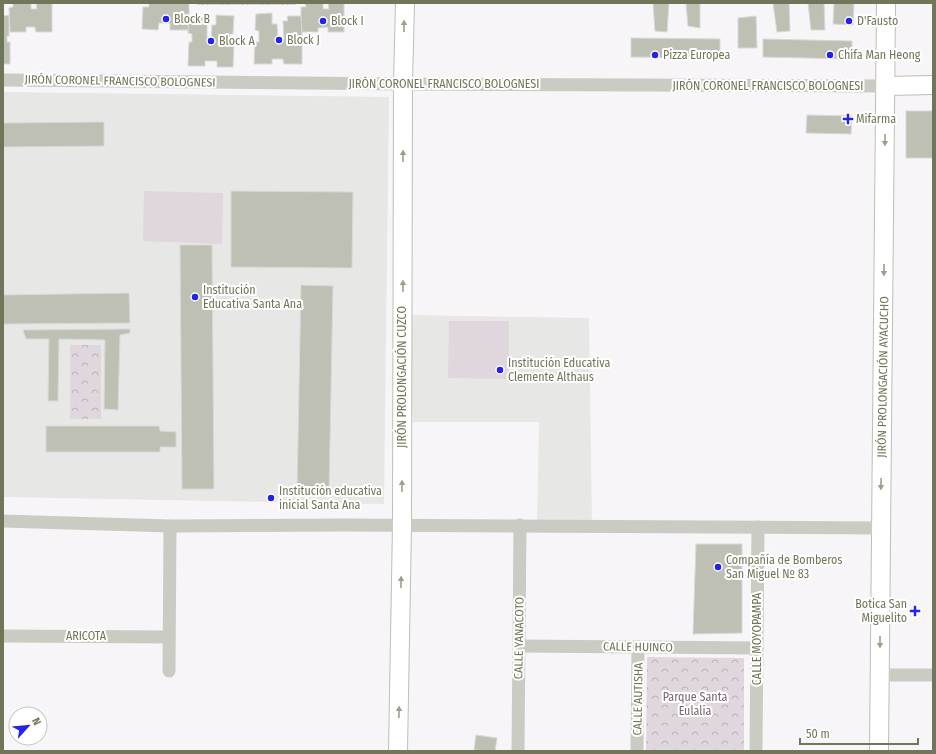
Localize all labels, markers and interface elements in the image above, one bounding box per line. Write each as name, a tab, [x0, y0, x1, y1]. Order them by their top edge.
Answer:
place label: Block B	[174, 12, 211, 26]
marker: Block B	[161, 14, 171, 24]
place label: Block I	[331, 14, 364, 28]
place label: D'Fausto	[857, 14, 898, 28]
marker: Block I	[318, 16, 328, 26]
marker: D'Fausto	[844, 16, 854, 26]
one-way arrow	[401, 19, 407, 32]
place label: Block J	[287, 33, 320, 47]
place label: Block A	[219, 34, 256, 48]
marker: Block J	[274, 35, 284, 45]
marker: Block A	[206, 36, 216, 46]
place label: Pizza Europea	[663, 48, 730, 62]
place label: Chifa Man Heong	[838, 48, 921, 62]
marker: Pizza Europea	[650, 50, 660, 60]
marker: Chifa Man Heong	[825, 50, 835, 60]
street label: JIRÓN CORONEL FRANCISCO BOLOGNESI	[24, 71, 216, 90]
street label: JIRÓN CORONEL FRANCISCO BOLOGNESI	[349, 76, 539, 91]
street label: JIRÓN CORONEL FRANCISCO BOLOGNESI	[673, 78, 863, 93]
place label: Mifarma	[856, 112, 896, 126]
marker: Mifarma	[843, 114, 853, 124]
one-way arrow	[882, 134, 888, 147]
one-way arrow	[400, 149, 406, 162]
one-way arrow	[881, 264, 887, 277]
one-way arrow	[400, 279, 406, 292]
place label: Institución Educativa Santa Ana	[203, 283, 302, 311]
marker: Institución Educativa Santa Ana	[190, 292, 200, 302]
street label: JIRÓN PROLONGACIÓN AYACUCHO	[874, 296, 891, 458]
street label: JIRÓN PROLONGACIÓN CUZCO	[394, 306, 409, 448]
place label: Institución Educativa Clemente Althaus	[508, 356, 610, 384]
marker: Institución Educativa Clemente Althaus	[495, 365, 505, 375]
one-way arrow	[878, 478, 885, 490]
one-way arrow	[399, 479, 405, 492]
place label: Institución educativa inicial Santa Ana	[279, 484, 382, 512]
marker: Institución educativa inicial Santa Ana	[266, 493, 276, 503]
place label: Compañía de Bomberos San Miguel Nº 83	[726, 553, 843, 581]
marker: Compañía de Bomberos San Miguel Nº 83	[713, 562, 723, 572]
one-way arrow	[398, 575, 404, 588]
street label: CALLE MOYOPAMPA	[750, 592, 764, 685]
street label: CALLE YANACOTO	[511, 597, 527, 679]
place label: Botica San Miguelito	[855, 597, 907, 625]
marker: Botica San Miguelito	[910, 606, 920, 616]
street label: ARICOTA	[66, 629, 107, 643]
one-way arrow	[877, 636, 883, 649]
street label: CALLE HUINCO	[603, 639, 673, 655]
street label: CALLE AUTISHA	[630, 662, 646, 736]
park label: Parque Santa Eulalia	[663, 690, 727, 718]
north arrow	[8, 706, 48, 746]
one-way arrow	[395, 706, 402, 718]
text: N	[29, 716, 44, 728]
scale bar	[800, 720, 918, 746]
text: 50 m	[806, 727, 830, 741]

